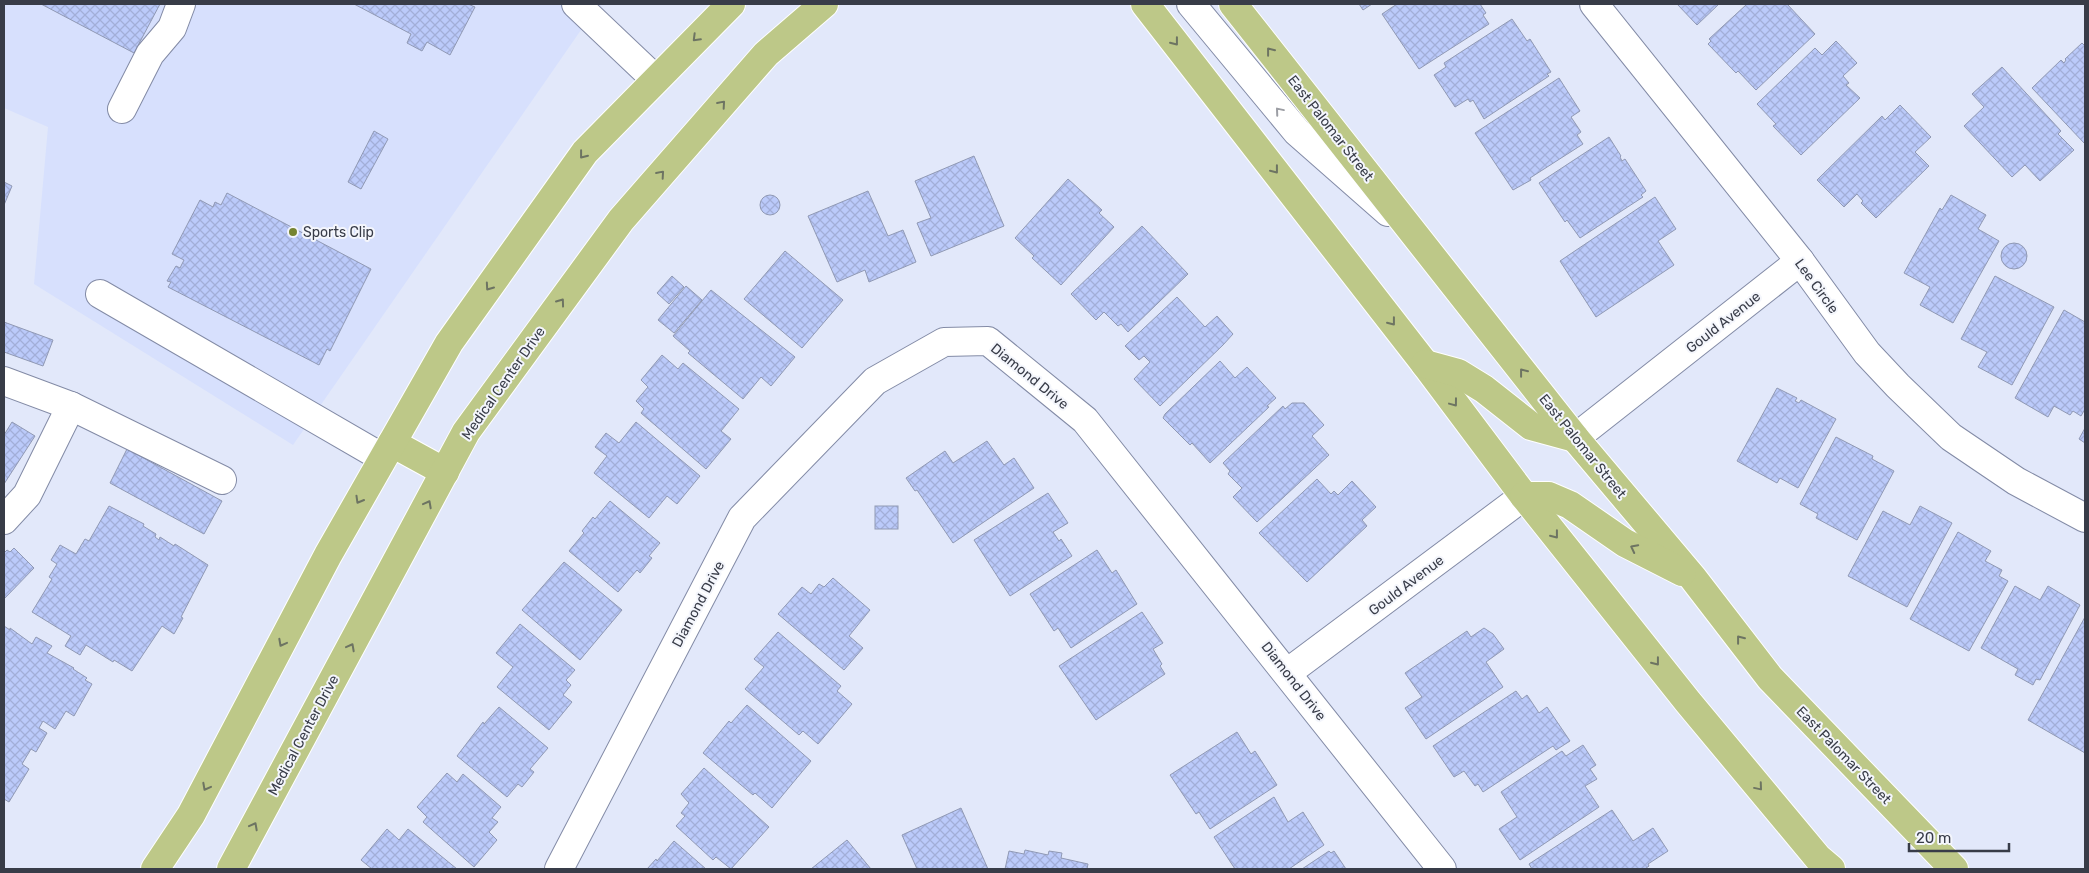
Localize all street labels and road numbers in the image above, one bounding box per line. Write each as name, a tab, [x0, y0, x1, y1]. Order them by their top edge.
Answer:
street label: East Palomar Street	[1284, 72, 1377, 185]
street label: Lee Circle	[1791, 256, 1842, 317]
street label: Gould Avenue	[1683, 288, 1764, 357]
street label: Medical Center Drive	[458, 323, 549, 443]
street label: Diamond Drive	[987, 340, 1072, 413]
street label: East Palomar Street	[1535, 391, 1630, 502]
street label: Gould Avenue	[1365, 551, 1447, 619]
street label: Diamond Drive	[669, 558, 728, 650]
street label: Diamond Drive	[1258, 639, 1330, 724]
street label: Medical Center Drive	[264, 672, 342, 798]
street label: East Palomar Street	[1793, 703, 1895, 808]

